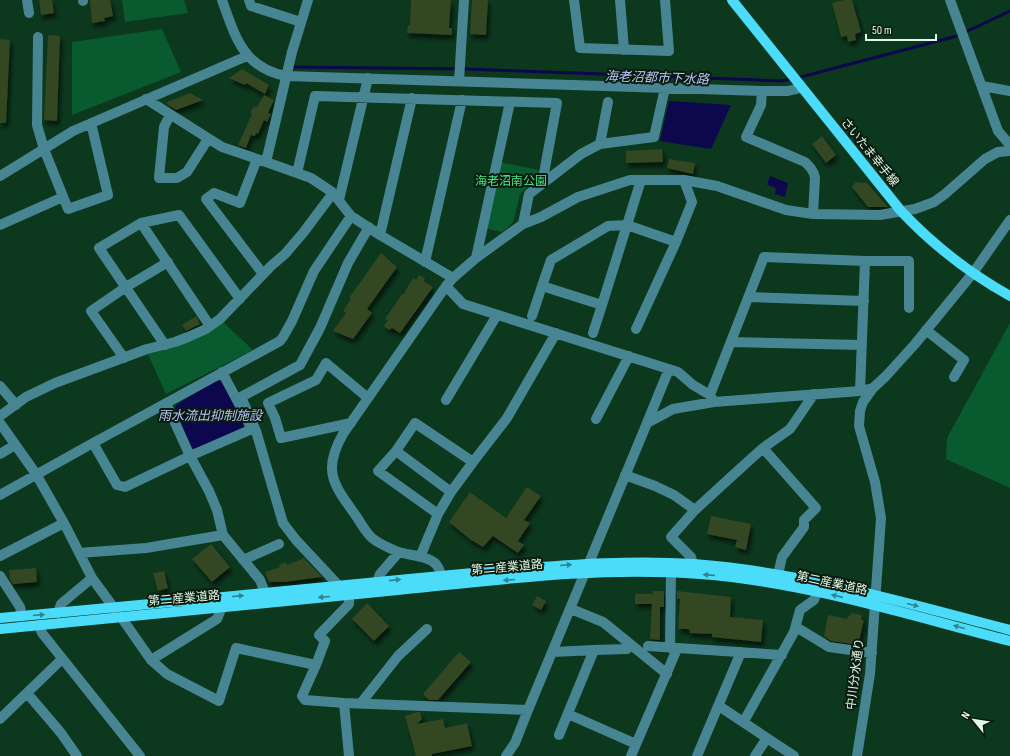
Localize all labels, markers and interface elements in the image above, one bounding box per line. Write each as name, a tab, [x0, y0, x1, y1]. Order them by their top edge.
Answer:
scale bar	[866, 16, 936, 42]
text: 50 m	[872, 23, 892, 38]
water label: 海老沼都市下水路	[605, 68, 710, 88]
street label: さいたま幸手線	[837, 115, 902, 190]
park label: 海老沼南公園	[475, 174, 547, 189]
water label: 雨水流出抑制施設	[158, 408, 264, 424]
street label: 第二産業道路	[471, 557, 544, 578]
one-way arrow	[560, 562, 573, 568]
street label: 第二産業道路	[795, 569, 869, 598]
one-way arrow	[703, 571, 715, 578]
one-way arrow	[503, 576, 515, 583]
one-way arrow	[389, 577, 401, 584]
street label: 第二産業道路	[148, 588, 221, 609]
one-way arrow	[232, 593, 244, 599]
one-way arrow	[831, 593, 843, 599]
one-way arrow	[318, 594, 330, 601]
one-way arrow	[907, 603, 919, 609]
one-way arrow	[33, 611, 45, 618]
one-way arrow	[953, 624, 965, 630]
street label: 中川分水通り	[844, 637, 867, 711]
north arrow	[954, 700, 994, 740]
text: N	[959, 709, 973, 721]

